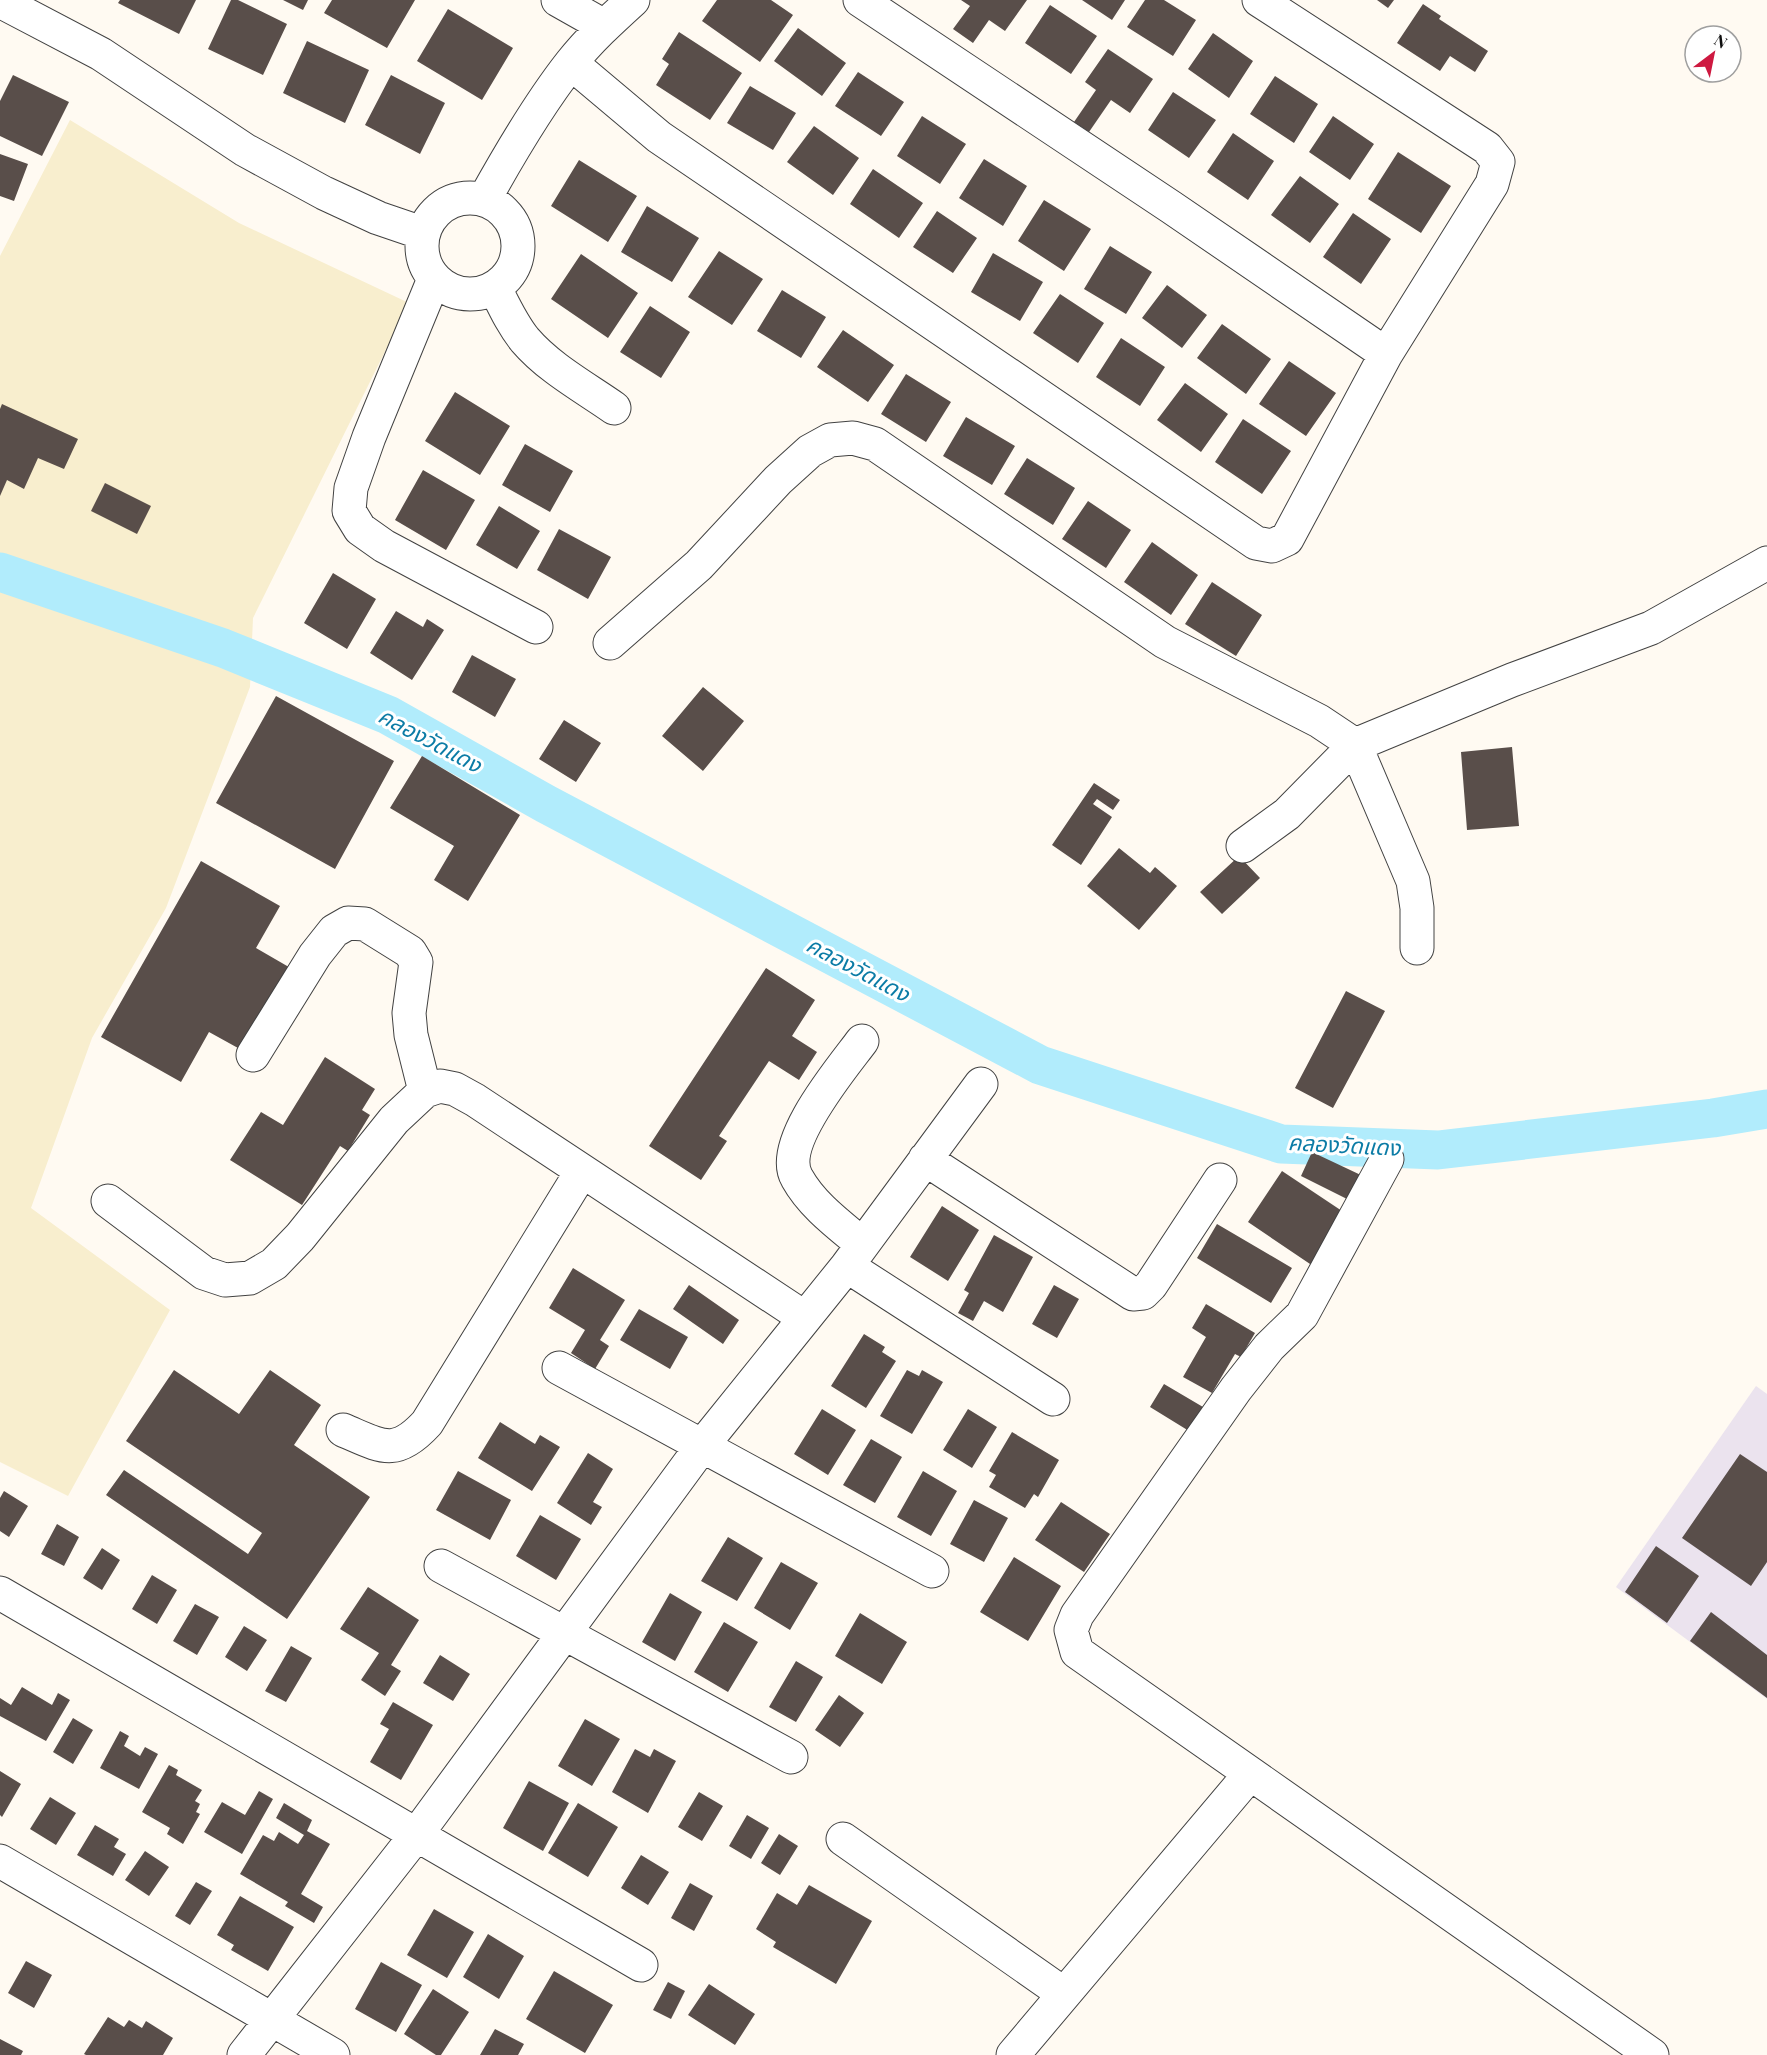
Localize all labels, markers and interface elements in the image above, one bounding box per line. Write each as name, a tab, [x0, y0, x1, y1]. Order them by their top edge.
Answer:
north arrow	[1683, 24, 1743, 84]
text: N	[1711, 29, 1732, 53]
water label: คลองวัดแดง	[374, 699, 488, 779]
water label: คลองวัดแดง	[802, 928, 916, 1008]
water label: คลองวัดแดง	[1287, 1126, 1402, 1162]

